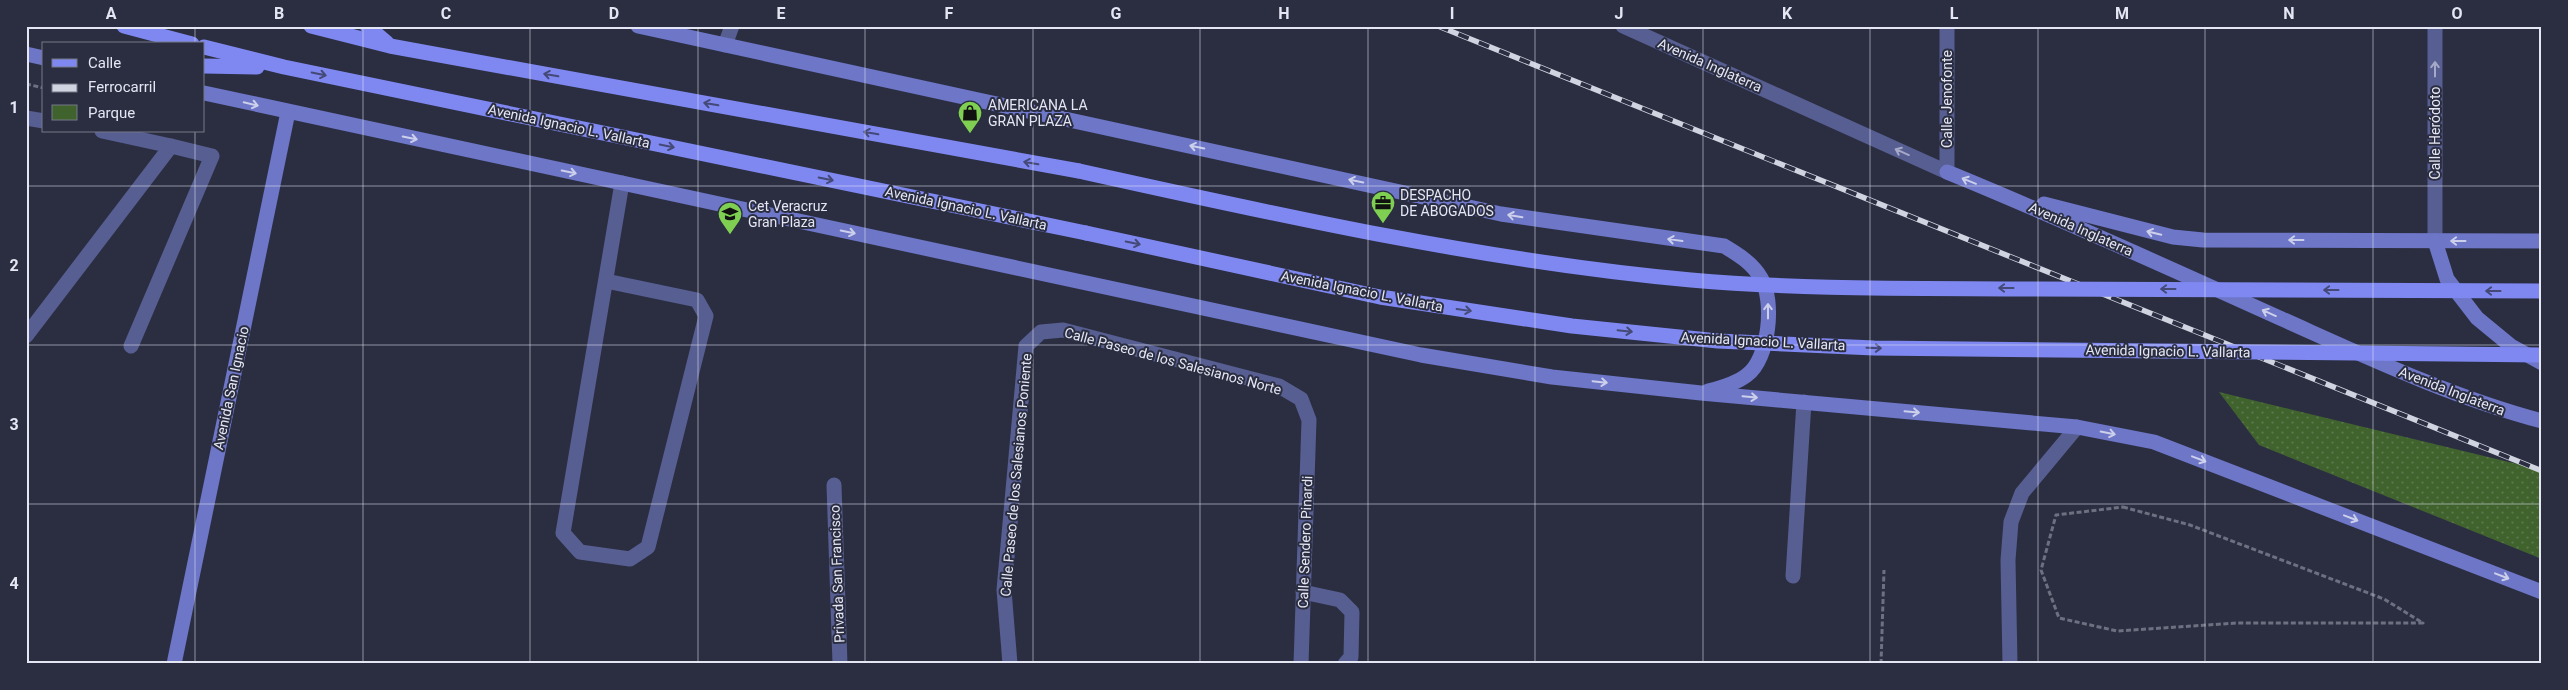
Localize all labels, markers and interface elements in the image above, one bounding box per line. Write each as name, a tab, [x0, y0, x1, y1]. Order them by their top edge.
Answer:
text: A	[106, 4, 117, 23]
text: B	[274, 4, 284, 23]
text: C	[441, 4, 451, 23]
text: D	[609, 4, 619, 23]
text: E	[777, 4, 786, 23]
text: F	[945, 4, 954, 23]
text: G	[1111, 4, 1122, 23]
text: H	[1278, 4, 1290, 23]
text: I	[1450, 4, 1454, 23]
text: J	[1615, 4, 1623, 23]
text: K	[1782, 4, 1793, 23]
text: L	[1950, 4, 1959, 23]
text: M	[2115, 4, 2129, 23]
text: N	[2283, 4, 2295, 23]
text: O	[2451, 4, 2463, 23]
street label: Avenida Inglaterra	[1655, 35, 1765, 95]
legend	[42, 42, 205, 132]
street label: Calle Jenofonte	[1939, 50, 1955, 148]
text: Calle	[88, 54, 121, 72]
one-way arrow	[2430, 62, 2440, 78]
one-way arrow	[311, 70, 327, 80]
one-way arrow	[544, 70, 560, 80]
text: Ferrocarril	[88, 78, 156, 96]
street label: Calle Heródoto	[2427, 87, 2443, 179]
place label: AMERICANA LA GRAN PLAZA	[988, 97, 1088, 129]
text: 1	[9, 98, 19, 117]
one-way arrow	[243, 99, 259, 109]
one-way arrow	[704, 99, 720, 109]
shop icon: AMERICANA LA GRAN PLAZA	[957, 100, 983, 134]
street label: Avenida Ignacio L. Vallarta	[487, 101, 651, 151]
text: Parque	[88, 104, 135, 122]
one-way arrow	[864, 128, 880, 138]
one-way arrow	[402, 134, 418, 143]
one-way arrow	[658, 142, 674, 151]
one-way arrow	[1190, 142, 1206, 151]
one-way arrow	[1895, 146, 1910, 156]
one-way arrow	[1023, 157, 1039, 167]
one-way arrow	[561, 168, 577, 177]
one-way arrow	[818, 175, 834, 184]
one-way arrow	[1348, 176, 1364, 186]
one-way arrow	[1962, 176, 1978, 185]
street label: Avenida Ignacio L. Vallarta	[884, 183, 1048, 233]
place label: DESPACHO DE ABOGADOS	[1400, 187, 1494, 219]
office icon: DESPACHO DE ABOGADOS	[1370, 190, 1396, 224]
place label: Cet Veracruz Gran Plaza	[748, 198, 828, 230]
street label: Avenida Inglaterra	[2026, 199, 2136, 259]
school or university icon: Cet Veracruz Gran Plaza	[717, 201, 743, 235]
one-way arrow	[1507, 210, 1523, 220]
one-way arrow	[839, 228, 855, 237]
one-way arrow	[2147, 228, 2163, 237]
one-way arrow	[1668, 234, 1684, 244]
one-way arrow	[2288, 235, 2304, 245]
one-way arrow	[2450, 236, 2466, 246]
one-way arrow	[1125, 239, 1141, 248]
text: 2	[9, 256, 19, 275]
street label: Avenida Ignacio L. Vallarta	[1280, 267, 1444, 315]
one-way arrow	[1998, 283, 2014, 293]
one-way arrow	[2160, 284, 2176, 294]
one-way arrow	[2323, 285, 2339, 295]
one-way arrow	[2485, 286, 2502, 296]
one-way arrow	[1763, 304, 1773, 320]
one-way arrow	[1455, 305, 1471, 315]
one-way arrow	[2262, 308, 2277, 317]
street label: Calle Paseo de los Salesianos Norte	[1063, 324, 1283, 398]
street label: Avenida San Ignacio	[210, 325, 252, 451]
one-way arrow	[1617, 326, 1633, 336]
street label: Avenida Ignacio L. Vallarta	[1680, 329, 1846, 353]
street label: Avenida Ignacio L. Vallarta	[2085, 342, 2251, 360]
one-way arrow	[1866, 343, 1882, 352]
street label: Calle Paseo de los Salesianos Poniente	[997, 353, 1035, 597]
street label: Avenida Inglaterra	[2397, 363, 2507, 419]
one-way arrow	[1592, 377, 1608, 387]
one-way arrow	[1742, 392, 1758, 402]
one-way arrow	[1904, 407, 1920, 417]
text: 3	[9, 415, 19, 434]
one-way arrow	[2100, 429, 2116, 438]
one-way arrow	[2191, 455, 2206, 465]
street label: Calle Sendero Pinardi	[1295, 475, 1315, 609]
street label: Privada San Francisco	[827, 505, 847, 643]
one-way arrow	[2343, 514, 2358, 523]
one-way arrow	[2494, 572, 2509, 582]
text: 4	[9, 574, 19, 593]

